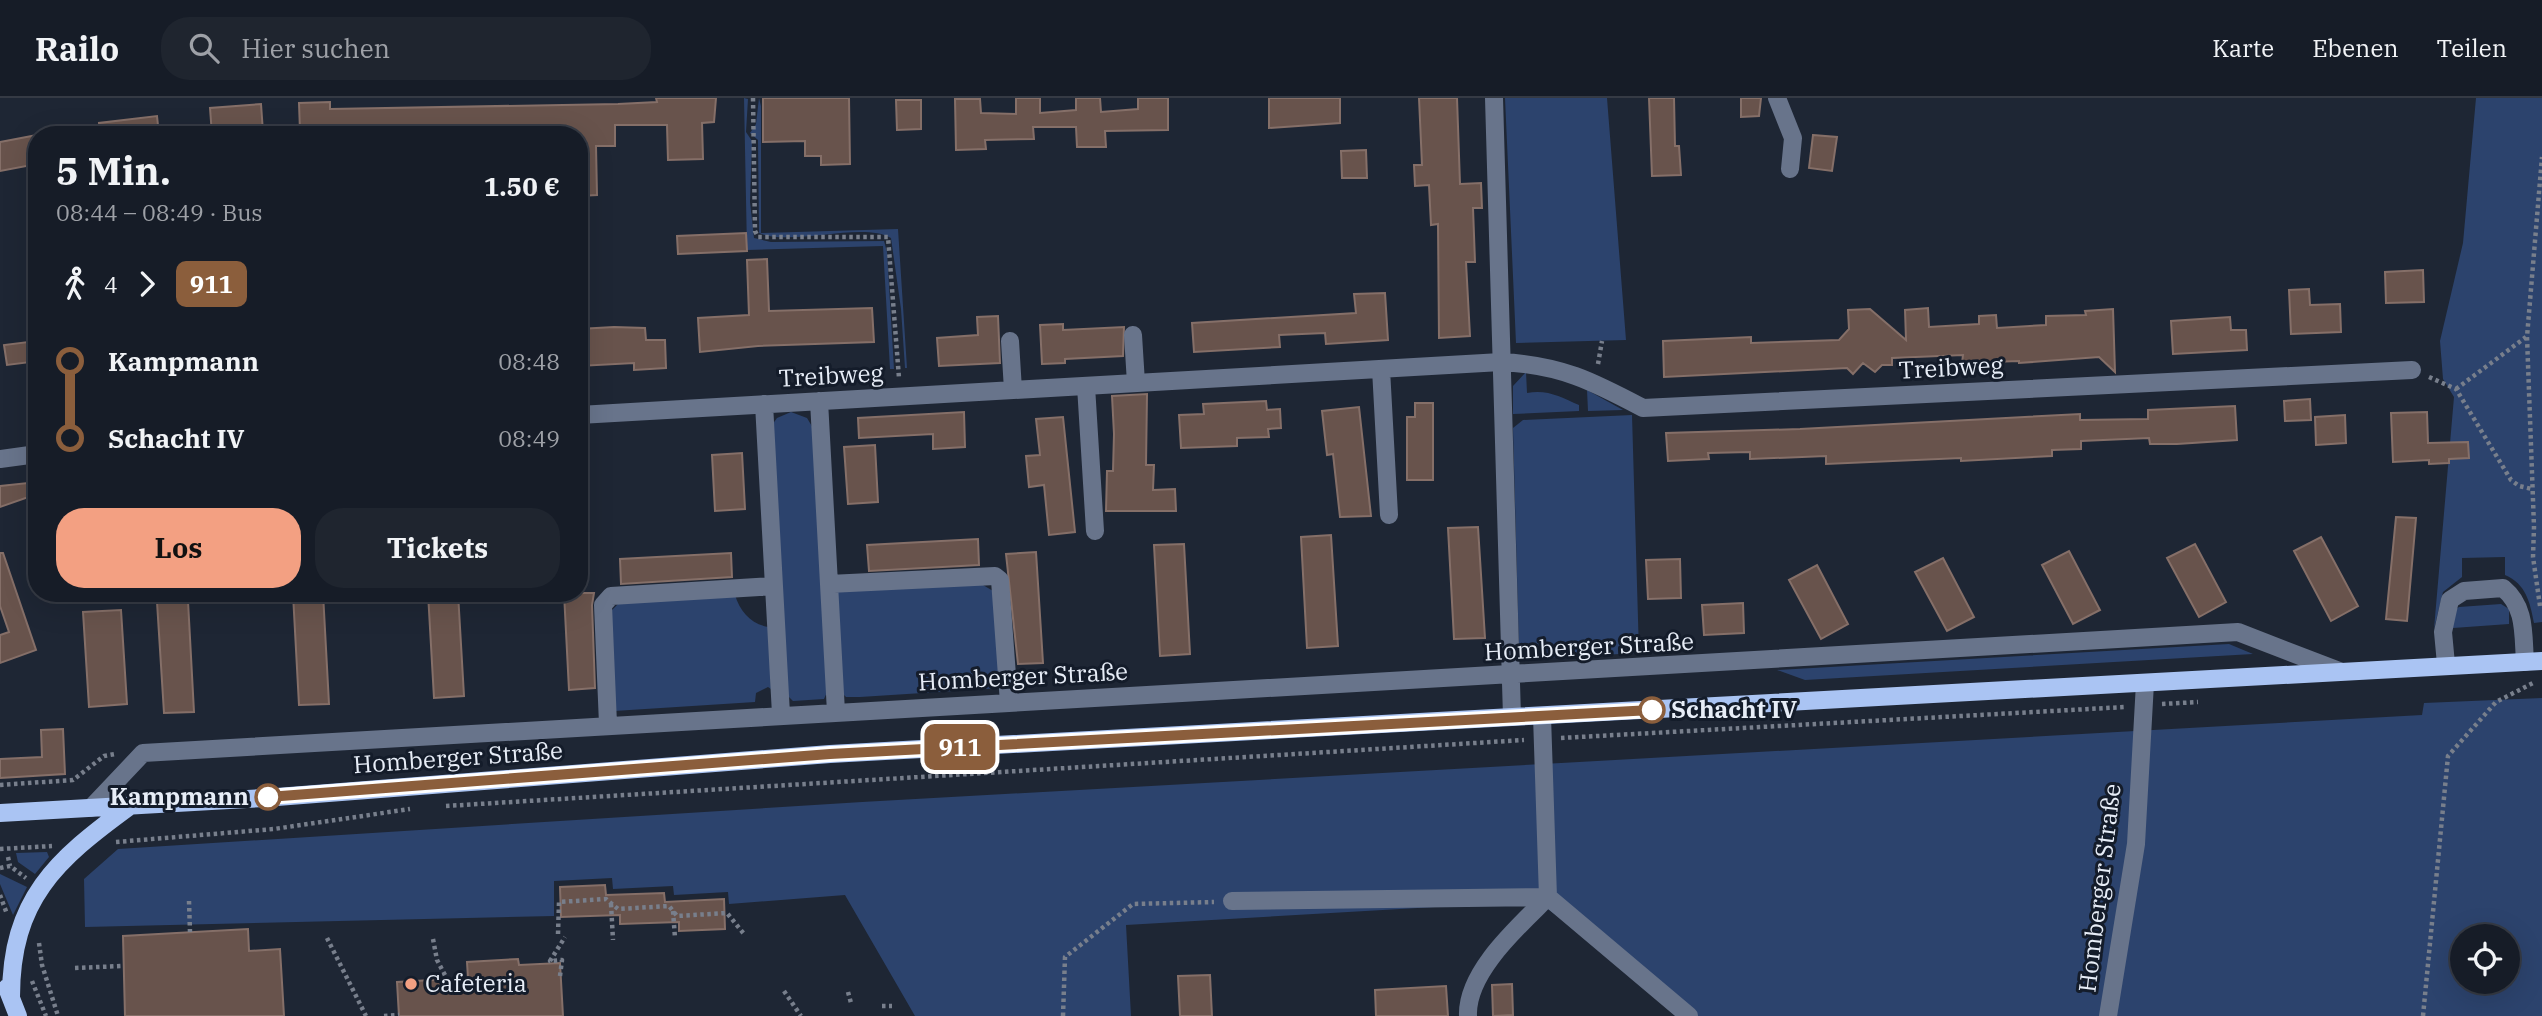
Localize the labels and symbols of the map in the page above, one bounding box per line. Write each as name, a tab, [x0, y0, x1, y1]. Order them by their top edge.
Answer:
street label: Treibweg	[1898, 348, 2004, 386]
street label: Treibweg	[778, 356, 884, 394]
street label: Homberger Straße	[1483, 625, 1695, 667]
street label: Homberger Straße	[917, 655, 1129, 697]
place label: Schacht IV	[1671, 693, 1797, 725]
marker: Schacht IV	[1639, 697, 1665, 723]
line badge: 911	[920, 724, 1000, 770]
street label: Homberger Straße	[352, 734, 564, 780]
place label: Kampmann	[110, 780, 249, 812]
street label: Homberger Straße	[2070, 782, 2128, 994]
marker: Kampmann	[255, 784, 281, 810]
place label: Cafeteria	[425, 967, 527, 999]
marker: Cafeteria	[403, 976, 419, 992]

